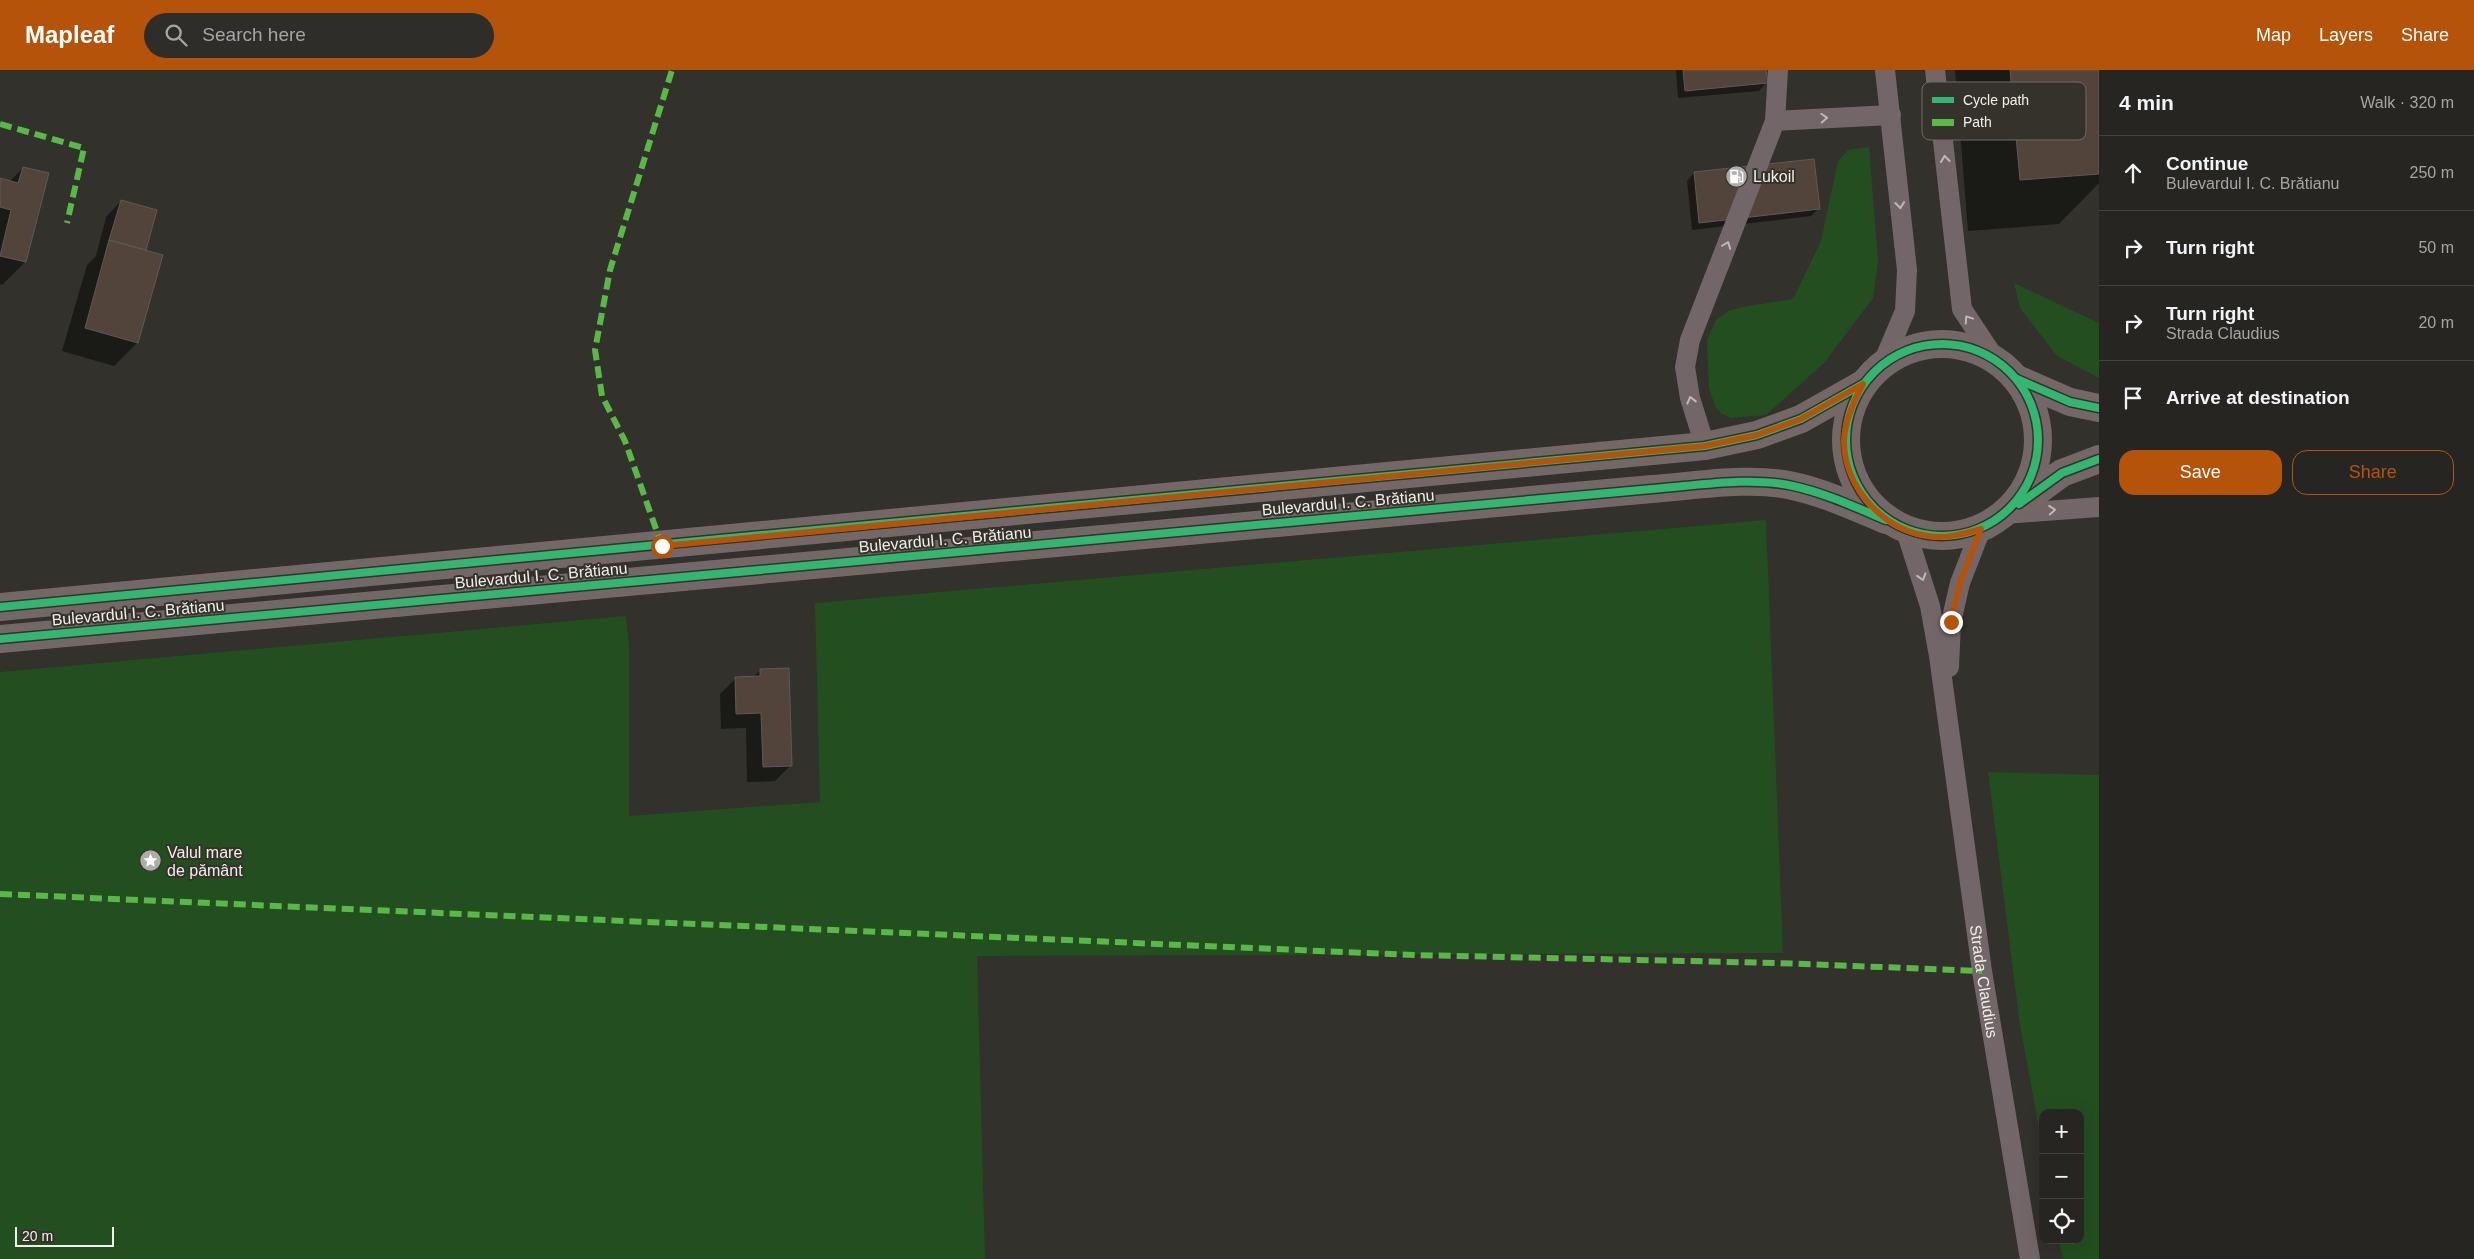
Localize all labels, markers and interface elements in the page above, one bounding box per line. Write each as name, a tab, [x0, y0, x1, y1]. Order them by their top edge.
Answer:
search box	[144, 13, 494, 58]
text: Mapleaf	[25, 21, 114, 48]
icon: search	[162, 21, 190, 49]
text: Search here	[202, 24, 306, 45]
text: Map	[2256, 25, 2291, 45]
text: Layers	[2319, 25, 2373, 45]
text: Share	[2401, 25, 2449, 45]
legend	[1922, 82, 2086, 140]
text: 4 min	[2119, 91, 2174, 114]
text: Cycle path	[1963, 92, 2029, 108]
text: Walk · 320 m	[2360, 94, 2454, 111]
one-way arrow	[1820, 112, 1828, 123]
text: Path	[1963, 114, 1992, 130]
text: Continue	[2166, 153, 2248, 174]
one-way arrow	[1940, 155, 1951, 163]
icon: ahead	[2119, 159, 2147, 187]
fuel station icon: Lukoil	[1725, 164, 1749, 188]
text: 250 m	[2410, 164, 2454, 181]
place label: Lukoil	[1753, 168, 1795, 185]
text: Bulevardul I. C. Brătianu	[2166, 175, 2339, 192]
one-way arrow	[1894, 202, 1905, 210]
icon: right	[2119, 234, 2147, 262]
text: Turn right	[2166, 237, 2254, 258]
text: 50 m	[2418, 239, 2454, 256]
one-way arrow	[1721, 241, 1731, 250]
text: Turn right	[2166, 303, 2254, 324]
icon: right	[2119, 309, 2147, 337]
text: 20 m	[2418, 314, 2454, 331]
one-way arrow	[1965, 315, 1974, 324]
text: Strada Claudius	[2166, 325, 2280, 342]
icon: arrive	[2119, 384, 2147, 412]
text: Arrive at destination	[2166, 387, 2350, 408]
one-way arrow	[1686, 395, 1697, 404]
button: Save	[2119, 450, 2282, 495]
button: Share	[2292, 450, 2454, 495]
street label: Bulevardul I. C. Brătianu	[1261, 486, 1435, 519]
one-way arrow	[2048, 505, 2056, 516]
street label: Bulevardul I. C. Brătianu	[858, 523, 1032, 556]
route start	[651, 535, 674, 558]
street label: Bulevardul I. C. Brătianu	[454, 559, 628, 592]
one-way arrow	[1916, 572, 1926, 581]
street label: Bulevardul I. C. Brătianu	[51, 596, 225, 629]
route end	[1940, 611, 1963, 634]
place label: Valul mare de pământ	[167, 844, 243, 879]
place icon: Valul mare de pământ	[139, 849, 163, 873]
street label: Strada Claudius	[1967, 924, 2001, 1039]
map controls	[2039, 1109, 2084, 1244]
button: +	[2039, 1109, 2084, 1154]
button: −	[2039, 1154, 2084, 1199]
button: locate	[2039, 1199, 2084, 1244]
scale bar	[15, 1224, 114, 1247]
text: 20 m	[22, 1228, 53, 1244]

